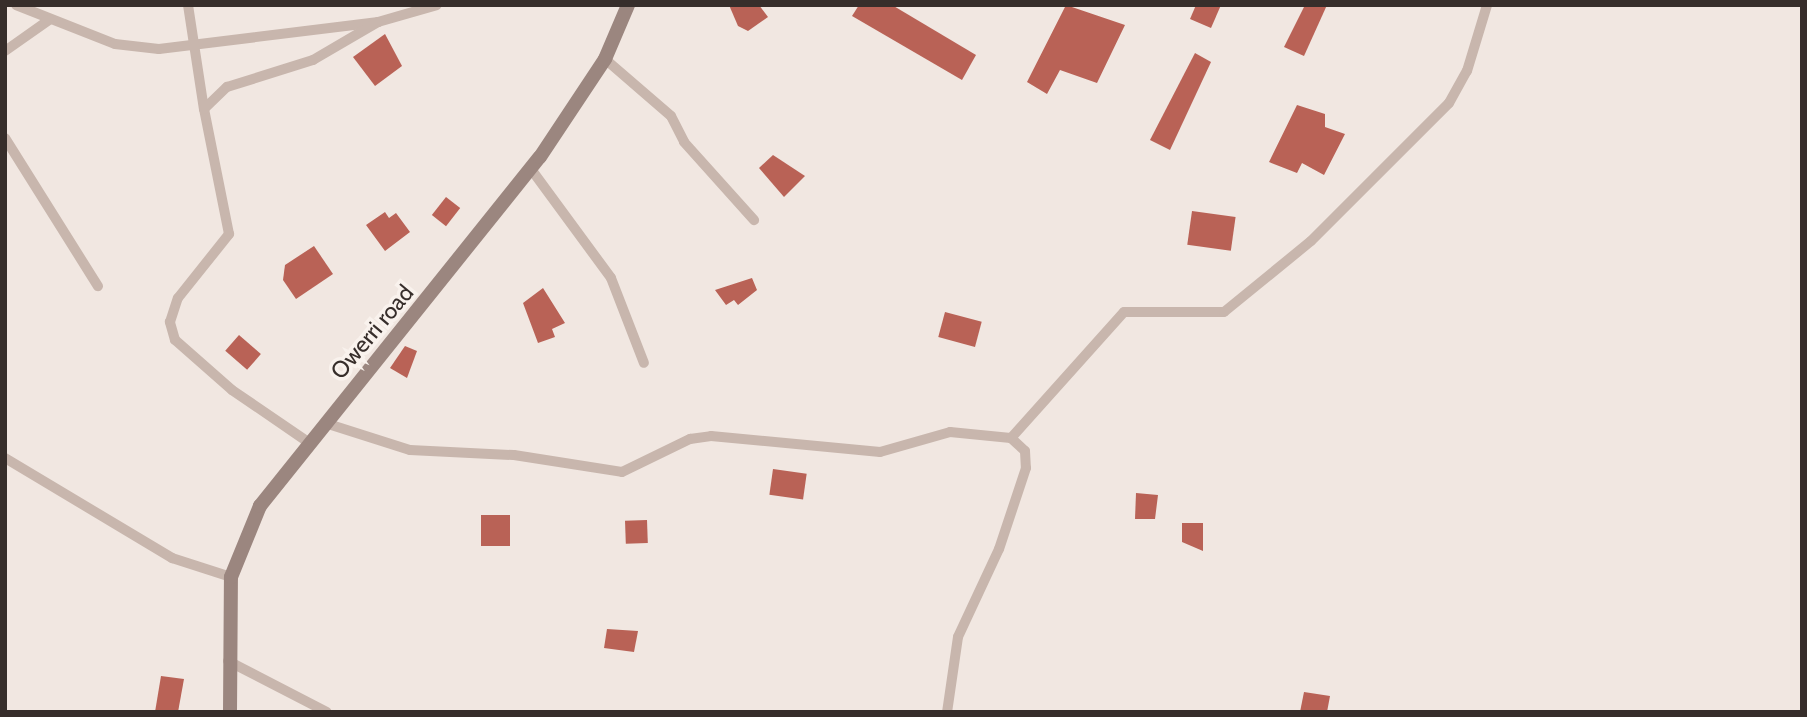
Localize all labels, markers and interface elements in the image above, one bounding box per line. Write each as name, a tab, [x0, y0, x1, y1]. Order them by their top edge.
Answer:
street label: Owerri road	[325, 279, 419, 385]

